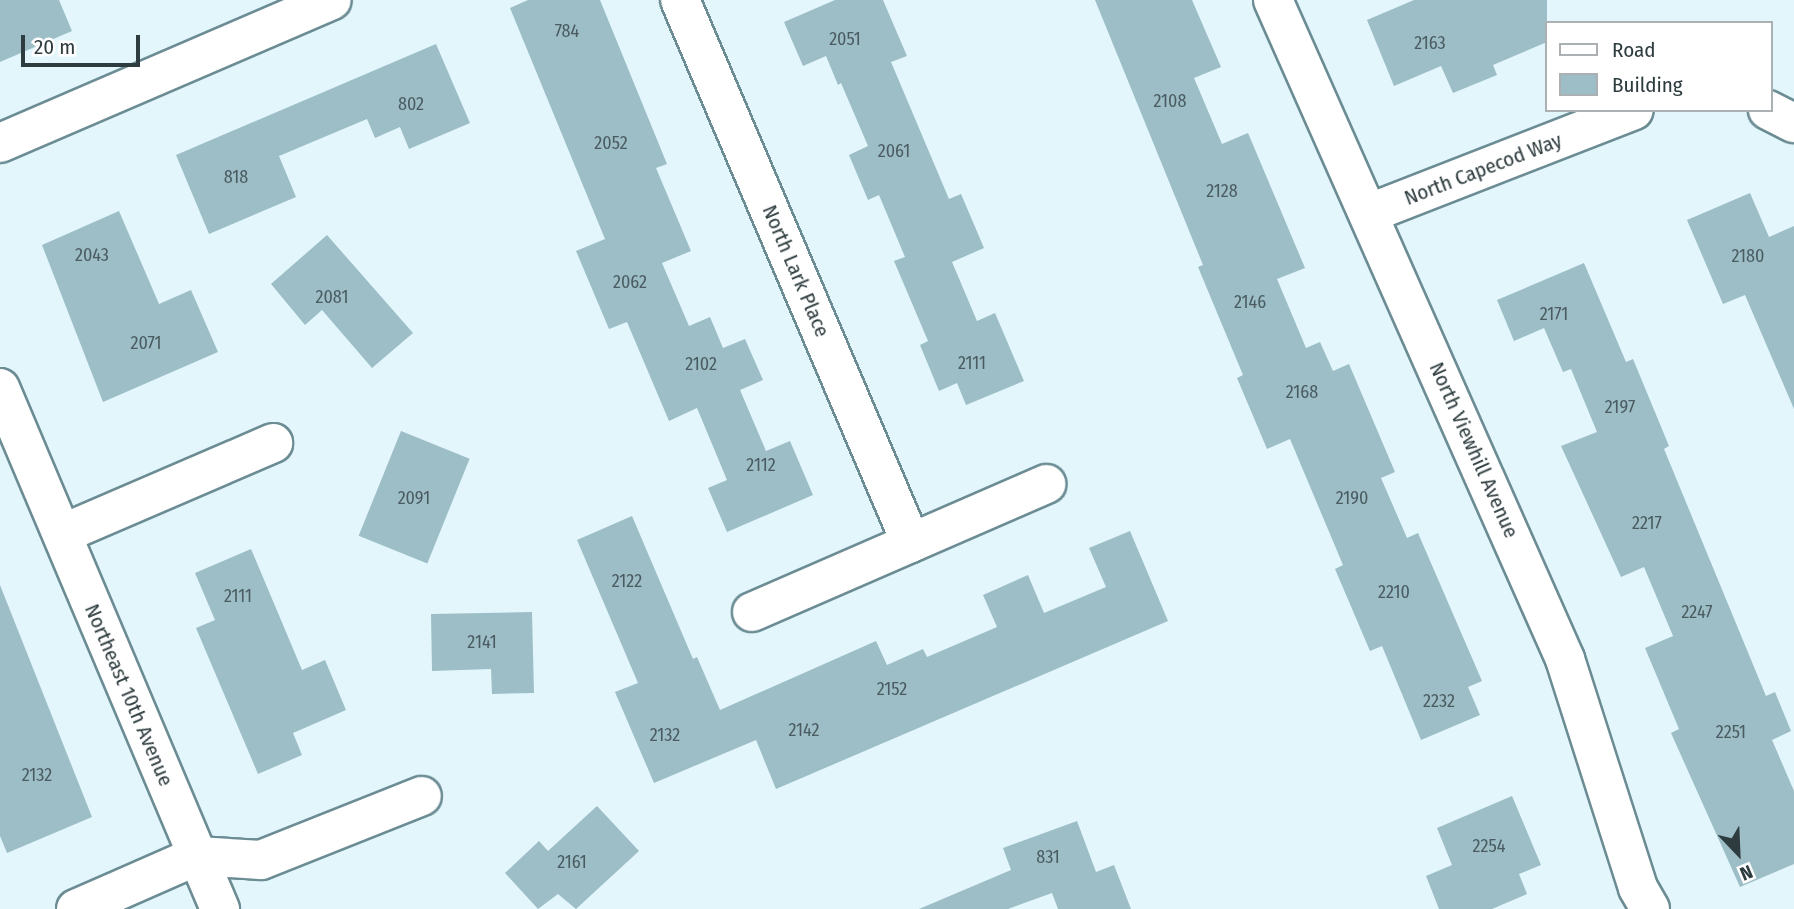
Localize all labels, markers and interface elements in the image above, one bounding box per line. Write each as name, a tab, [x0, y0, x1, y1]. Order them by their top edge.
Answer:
house number: 784	[555, 20, 579, 42]
scale bar	[24, 21, 144, 65]
legend	[1546, 21, 1773, 112]
house number: 2051	[829, 28, 861, 50]
house number: 2163	[1414, 32, 1446, 54]
text: 20 m	[34, 34, 75, 60]
text: Road	[1612, 37, 1656, 63]
text: Building	[1612, 72, 1683, 98]
house number: 2108	[1154, 90, 1186, 112]
house number: 802	[398, 93, 424, 115]
street label: North Capecod Way	[1401, 127, 1565, 211]
house number: 2052	[594, 132, 628, 154]
house number: 2061	[878, 140, 910, 162]
house number: 818	[224, 166, 248, 188]
house number: 2128	[1206, 180, 1238, 202]
street label: North Lark Place	[757, 201, 835, 341]
house number: 2043	[75, 244, 109, 266]
house number: 2180	[1732, 245, 1764, 267]
house number: 2062	[613, 271, 647, 293]
house number: 2081	[316, 286, 348, 308]
house number: 2146	[1234, 291, 1266, 313]
house number: 2171	[1540, 303, 1568, 325]
house number: 2071	[130, 332, 162, 354]
house number: 2111	[958, 352, 986, 374]
house number: 2102	[685, 353, 717, 375]
street label: North Viewhill Avenue	[1424, 358, 1524, 542]
house number: 2168	[1286, 381, 1318, 403]
house number: 2197	[1605, 396, 1635, 418]
house number: 2112	[746, 454, 776, 476]
house number: 2091	[398, 487, 430, 509]
house number: 2190	[1336, 487, 1368, 509]
house number: 2217	[1632, 512, 1662, 534]
house number: 2122	[612, 570, 642, 592]
house number: 2210	[1378, 581, 1410, 603]
house number: 2111	[224, 585, 252, 607]
street label: Northeast 10th Avenue	[79, 600, 179, 790]
house number: 2247	[1681, 601, 1713, 623]
house number: 2141	[467, 631, 497, 653]
house number: 2152	[877, 678, 907, 700]
house number: 2232	[1423, 690, 1455, 712]
house number: 2142	[789, 719, 819, 741]
house number: 2251	[1716, 721, 1746, 743]
house number: 2132	[650, 724, 680, 746]
house number: 2132	[22, 764, 52, 786]
north arrow	[1703, 818, 1773, 888]
house number: 2254	[1473, 835, 1505, 857]
house number: 831	[1036, 846, 1060, 868]
house number: 2161	[557, 851, 587, 873]
text: N	[1737, 860, 1756, 886]

